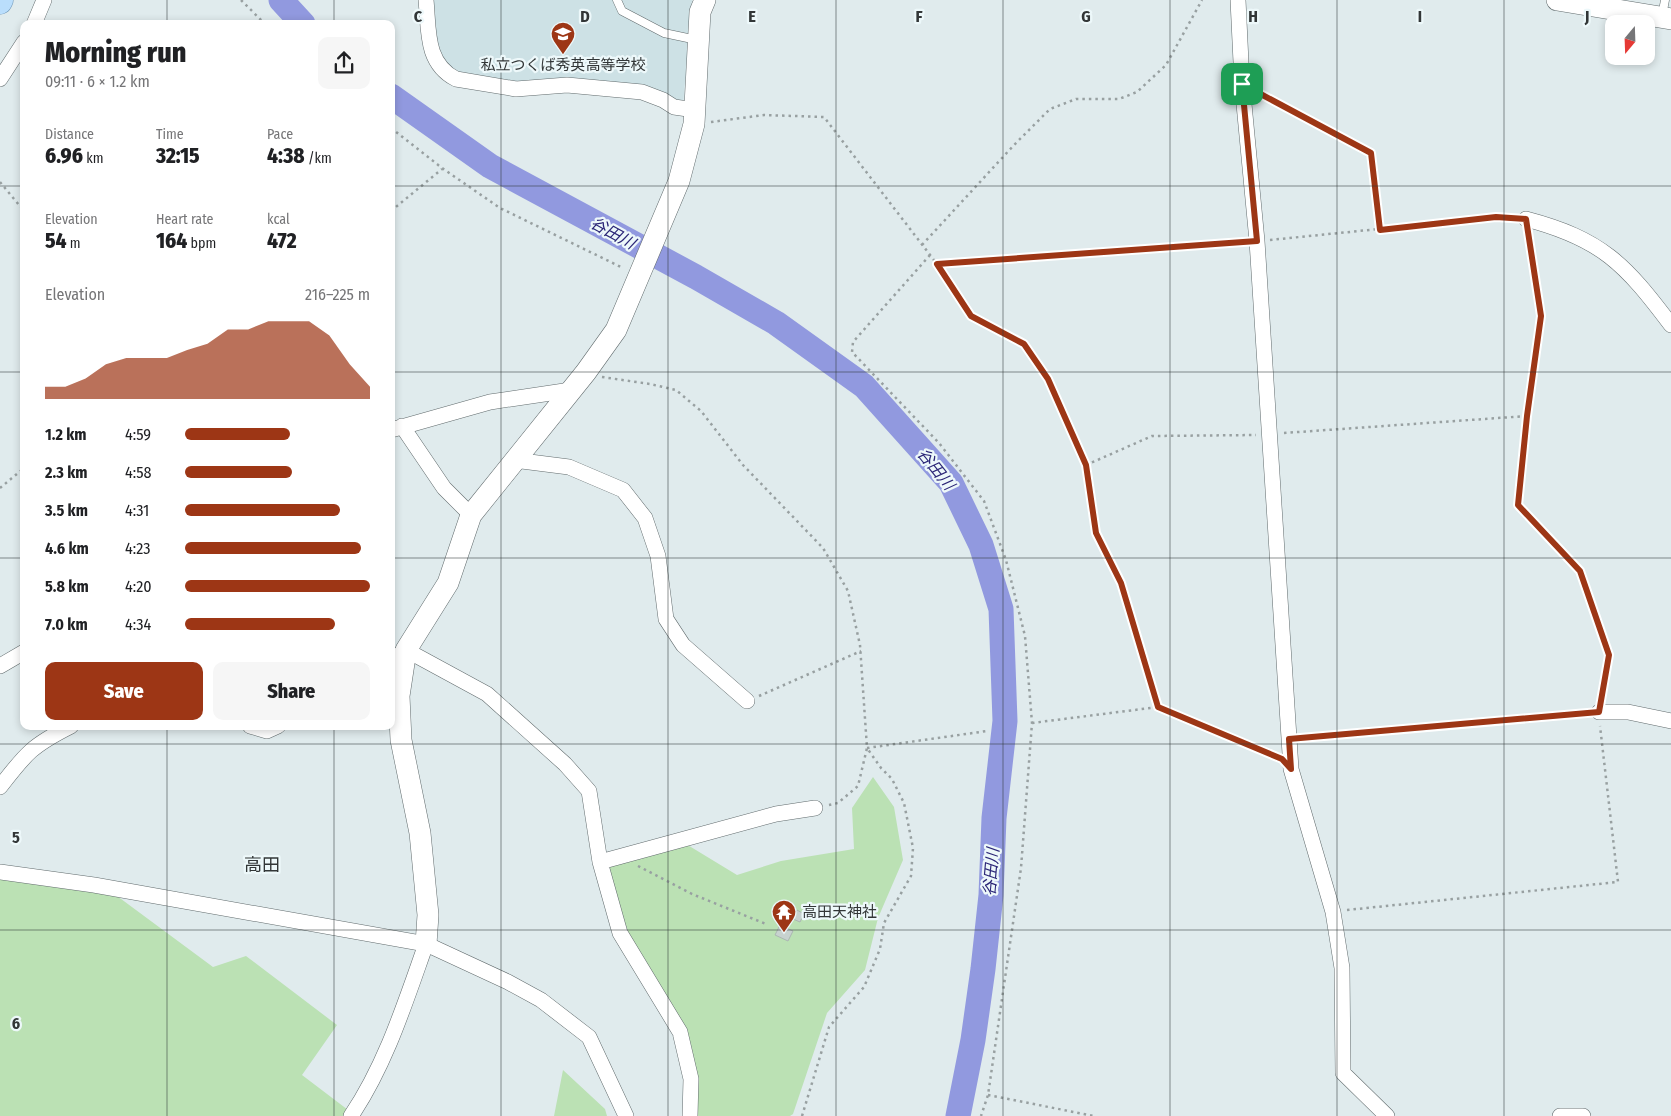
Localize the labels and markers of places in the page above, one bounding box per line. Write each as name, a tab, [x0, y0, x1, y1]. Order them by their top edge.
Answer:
school or university icon: 私立つくば秀英高等学校	[550, 21, 576, 55]
place label: 私立つくば秀英高等学校	[480, 56, 646, 74]
pin	[1221, 63, 1263, 105]
temple icon: 高田天神社	[771, 899, 797, 933]
place label: 高田天神社	[802, 903, 877, 921]

